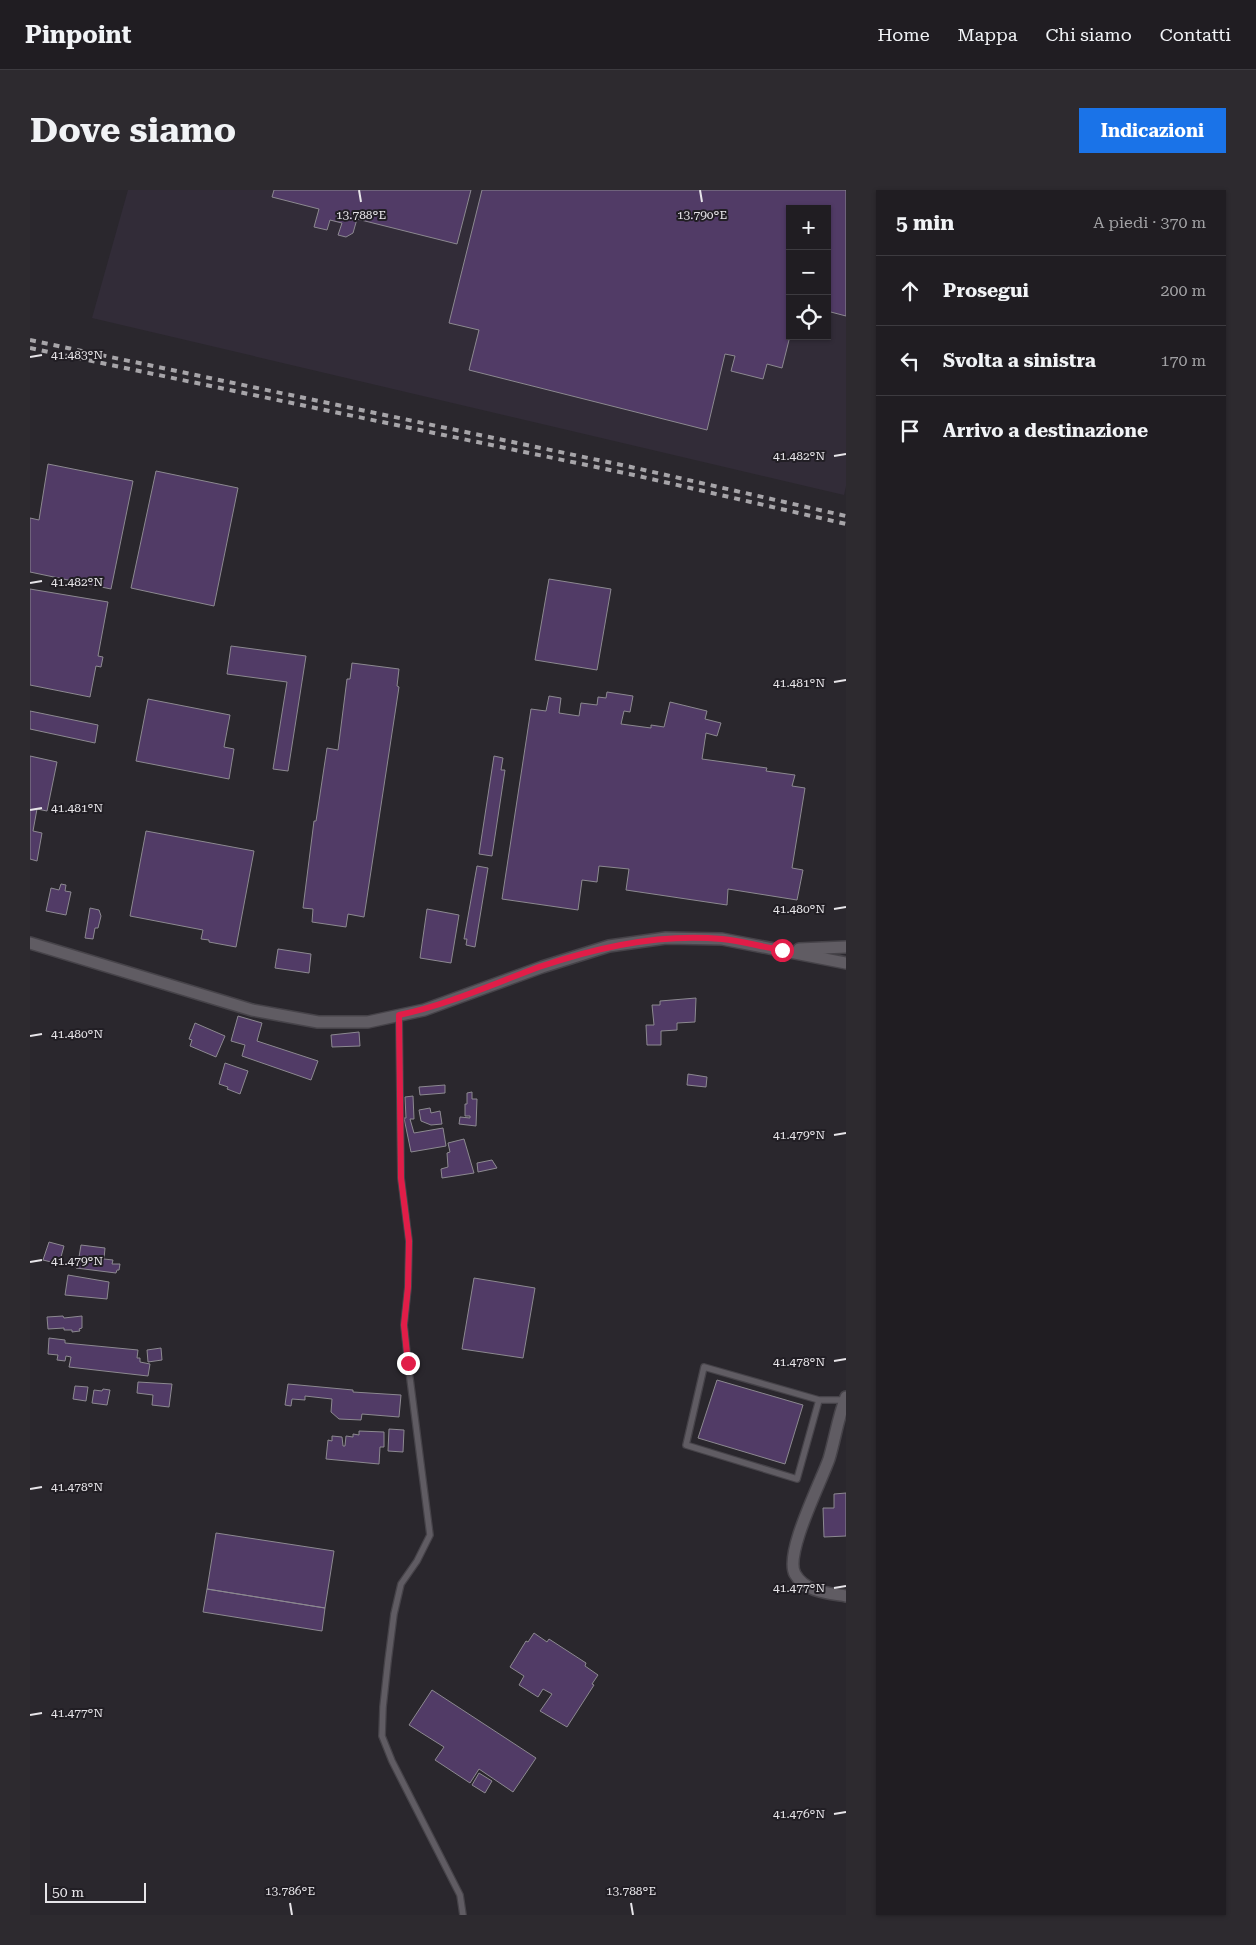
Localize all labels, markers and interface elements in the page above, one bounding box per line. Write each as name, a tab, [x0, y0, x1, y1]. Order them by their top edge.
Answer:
text: Pinpoint	[25, 21, 131, 49]
text: Home	[877, 24, 930, 45]
text: Mappa	[958, 24, 1017, 45]
text: Chi siamo	[1045, 24, 1132, 45]
text: Contatti	[1160, 24, 1231, 45]
button: Indicazioni	[1079, 108, 1226, 153]
text: Dove siamo	[30, 110, 236, 151]
map controls	[786, 205, 831, 340]
button: +	[786, 205, 831, 250]
text: 13.788°E	[336, 208, 386, 222]
text: 13.790°E	[677, 208, 727, 222]
text: 5 min	[896, 211, 954, 235]
text: A piedi · 370 m	[1093, 213, 1206, 232]
button: −	[786, 250, 831, 295]
icon: ahead	[896, 277, 924, 305]
text: Prosegui	[943, 279, 1029, 302]
text: 200 m	[1160, 281, 1206, 300]
button: locate	[786, 295, 831, 340]
icon: left	[896, 347, 924, 375]
text: 41.483°N	[51, 348, 103, 362]
text: Svolta a sinistra	[943, 349, 1096, 372]
text: 170 m	[1160, 351, 1206, 370]
icon: arrive	[896, 417, 924, 445]
text: Arrivo a destinazione	[943, 419, 1148, 442]
text: 41.482°N	[773, 449, 825, 463]
text: 41.482°N	[51, 575, 103, 589]
text: 41.481°N	[773, 676, 825, 690]
text: 41.481°N	[51, 801, 103, 815]
text: 41.480°N	[773, 902, 825, 916]
route start	[771, 939, 794, 962]
text: 41.480°N	[51, 1027, 103, 1041]
text: 41.479°N	[773, 1128, 825, 1142]
text: 41.479°N	[51, 1254, 103, 1268]
route end	[397, 1352, 420, 1375]
text: 41.478°N	[773, 1355, 825, 1369]
text: 41.478°N	[51, 1480, 103, 1494]
text: 41.477°N	[773, 1581, 825, 1595]
text: 41.477°N	[51, 1706, 103, 1720]
text: 41.476°N	[773, 1807, 825, 1821]
scale bar	[45, 1880, 146, 1903]
text: 50 m	[52, 1884, 84, 1900]
text: 13.786°E	[265, 1884, 315, 1898]
text: 13.788°E	[606, 1884, 656, 1898]

